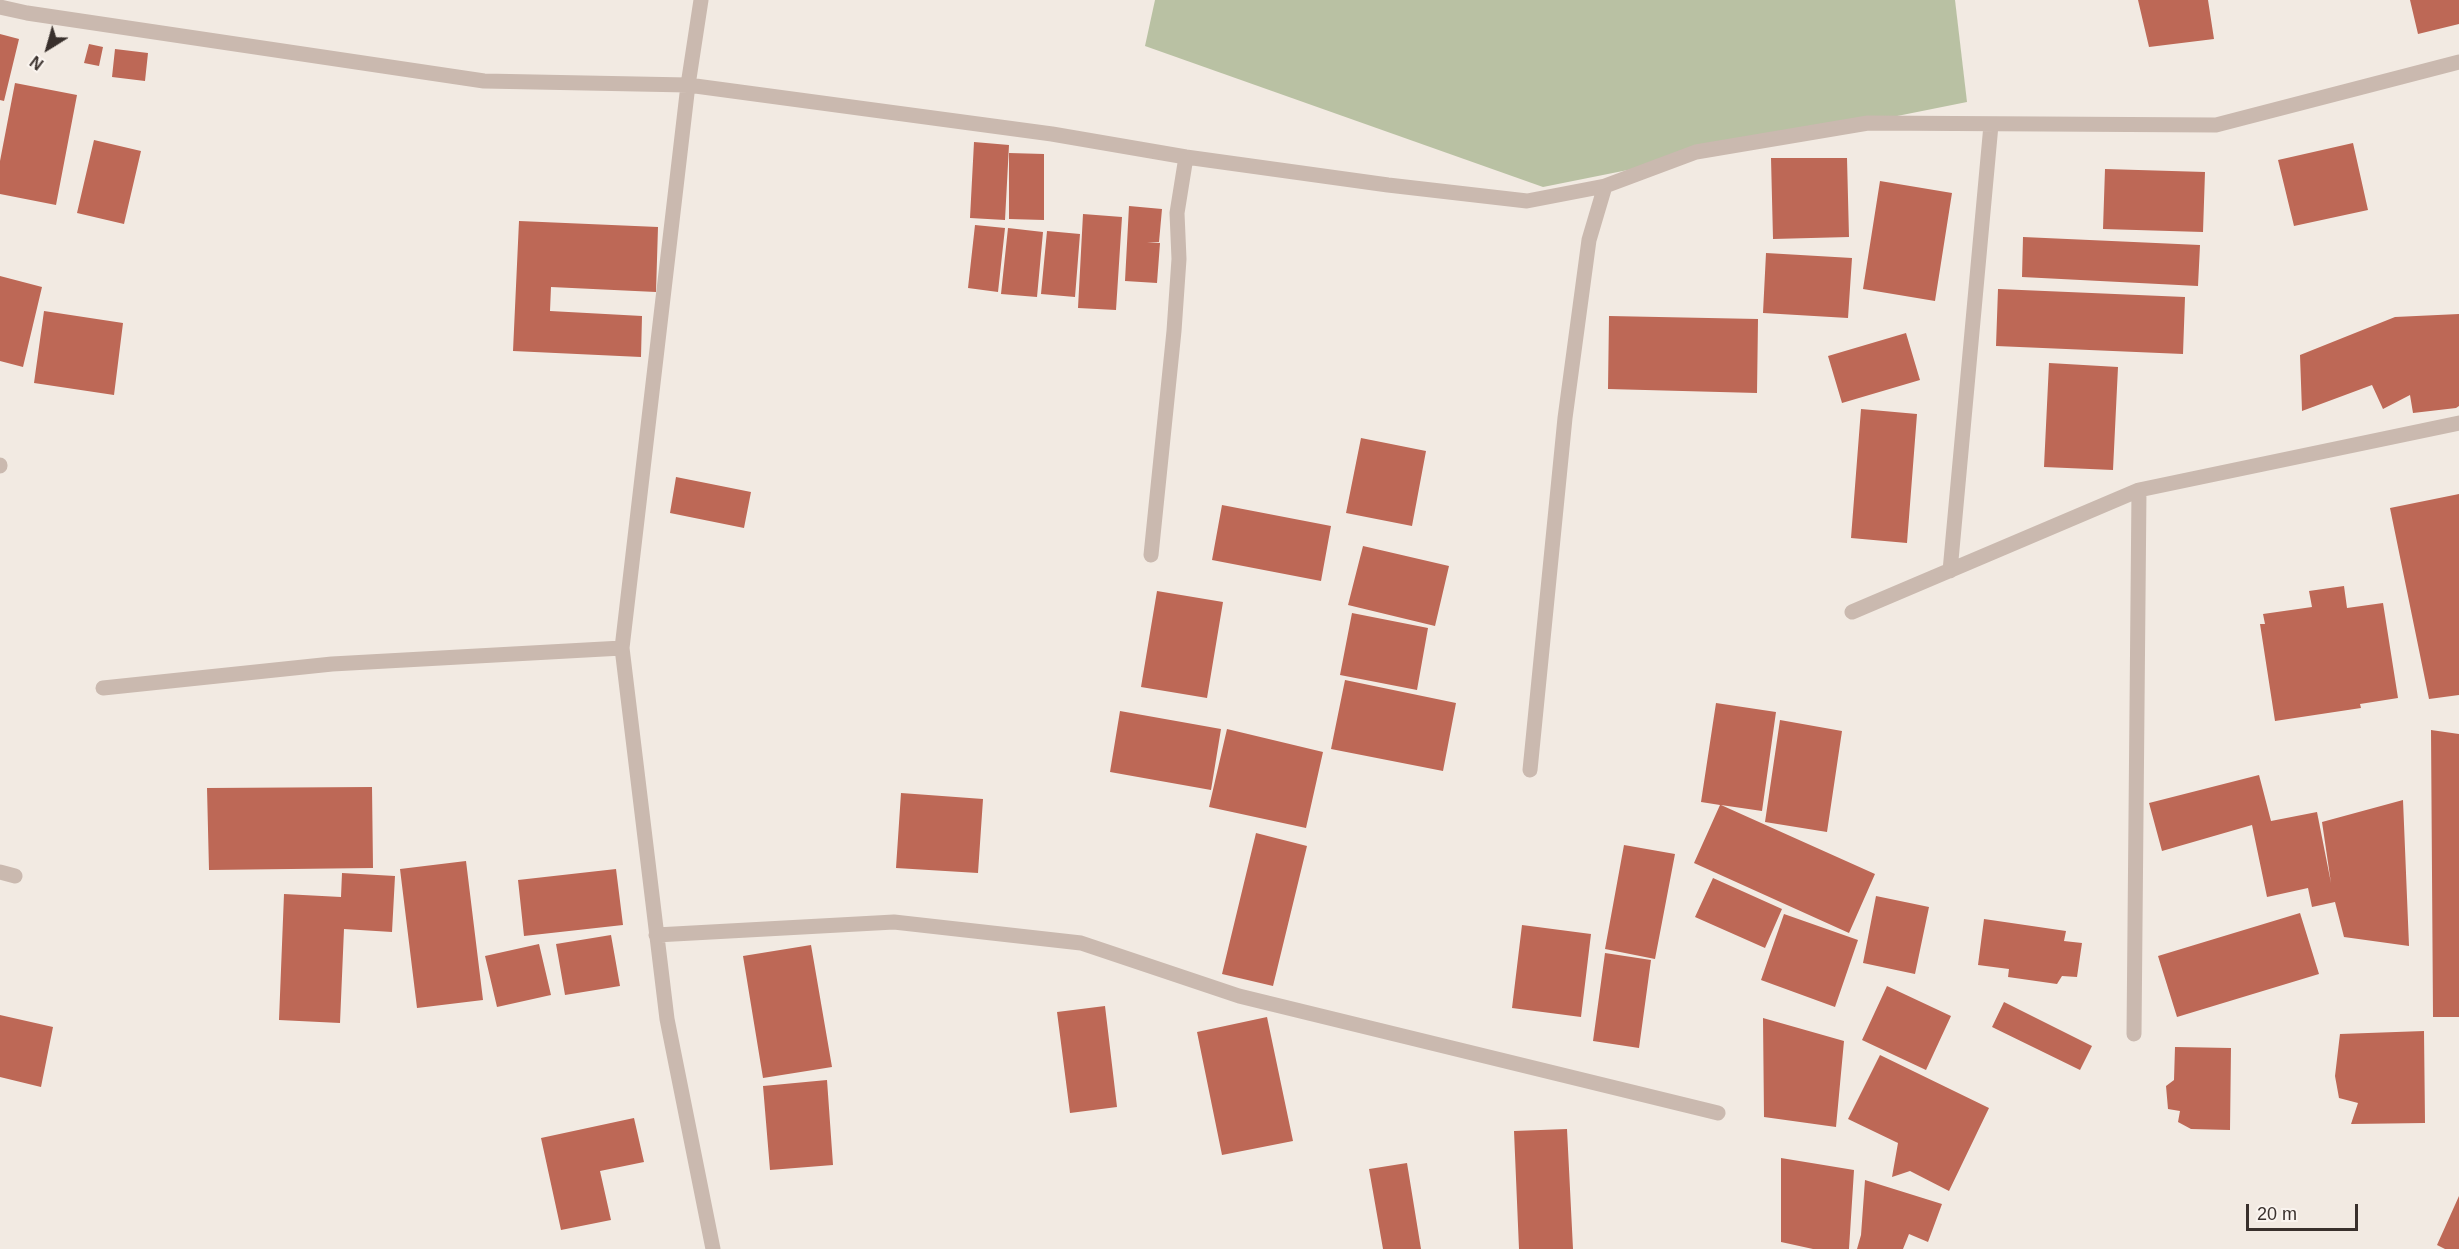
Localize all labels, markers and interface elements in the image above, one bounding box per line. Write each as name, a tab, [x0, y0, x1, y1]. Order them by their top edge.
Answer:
north arrow	[18, 18, 78, 78]
text: N	[27, 53, 47, 73]
scale bar	[2249, 1192, 2362, 1230]
text: 20 m	[2257, 1204, 2297, 1224]

